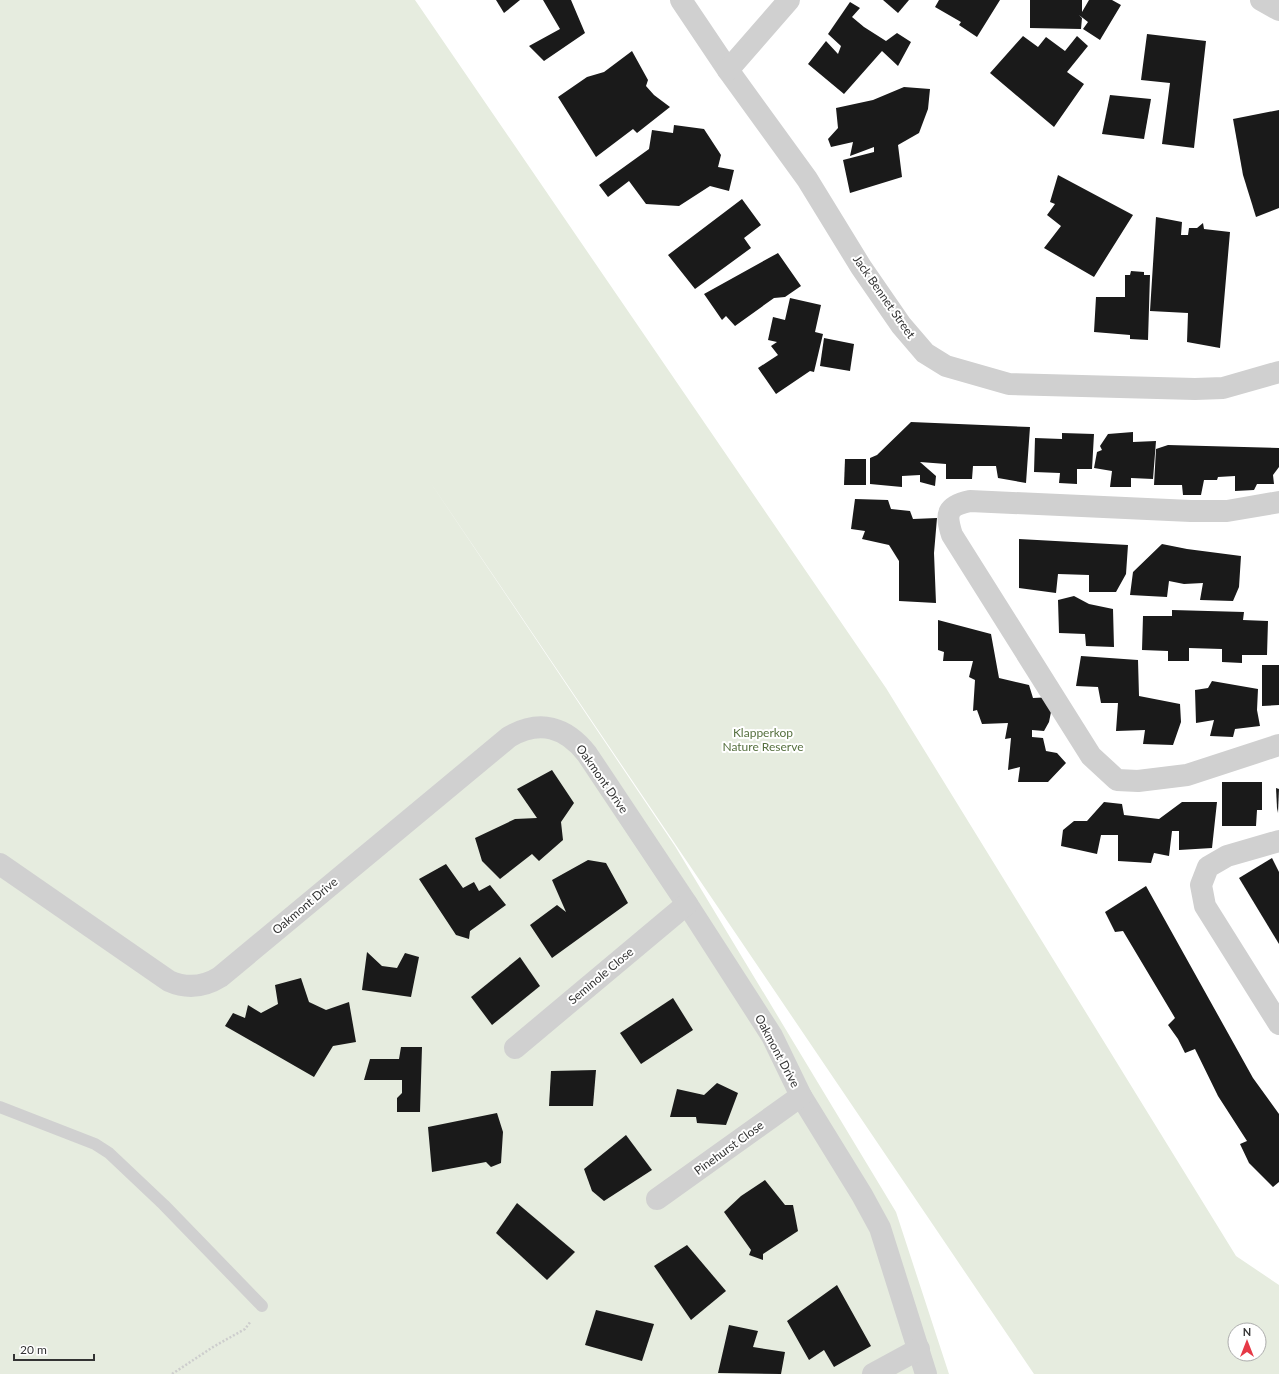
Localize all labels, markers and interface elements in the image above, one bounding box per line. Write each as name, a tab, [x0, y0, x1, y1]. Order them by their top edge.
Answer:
street label: Jack Bennet Street	[850, 252, 919, 342]
park label: Klapperkop Nature Reserve	[722, 725, 804, 754]
street label: Oakmont Drive	[573, 741, 632, 816]
street label: Oakmont Drive	[269, 874, 340, 937]
street label: Seminole Close	[565, 944, 636, 1007]
street label: Oakmont Drive	[752, 1012, 803, 1090]
street label: Pinehurst Close	[691, 1117, 767, 1178]
north arrow	[1227, 1322, 1267, 1362]
text: N	[1243, 1325, 1251, 1338]
scale bar	[14, 1336, 94, 1362]
text: 20 m	[20, 1342, 47, 1357]

